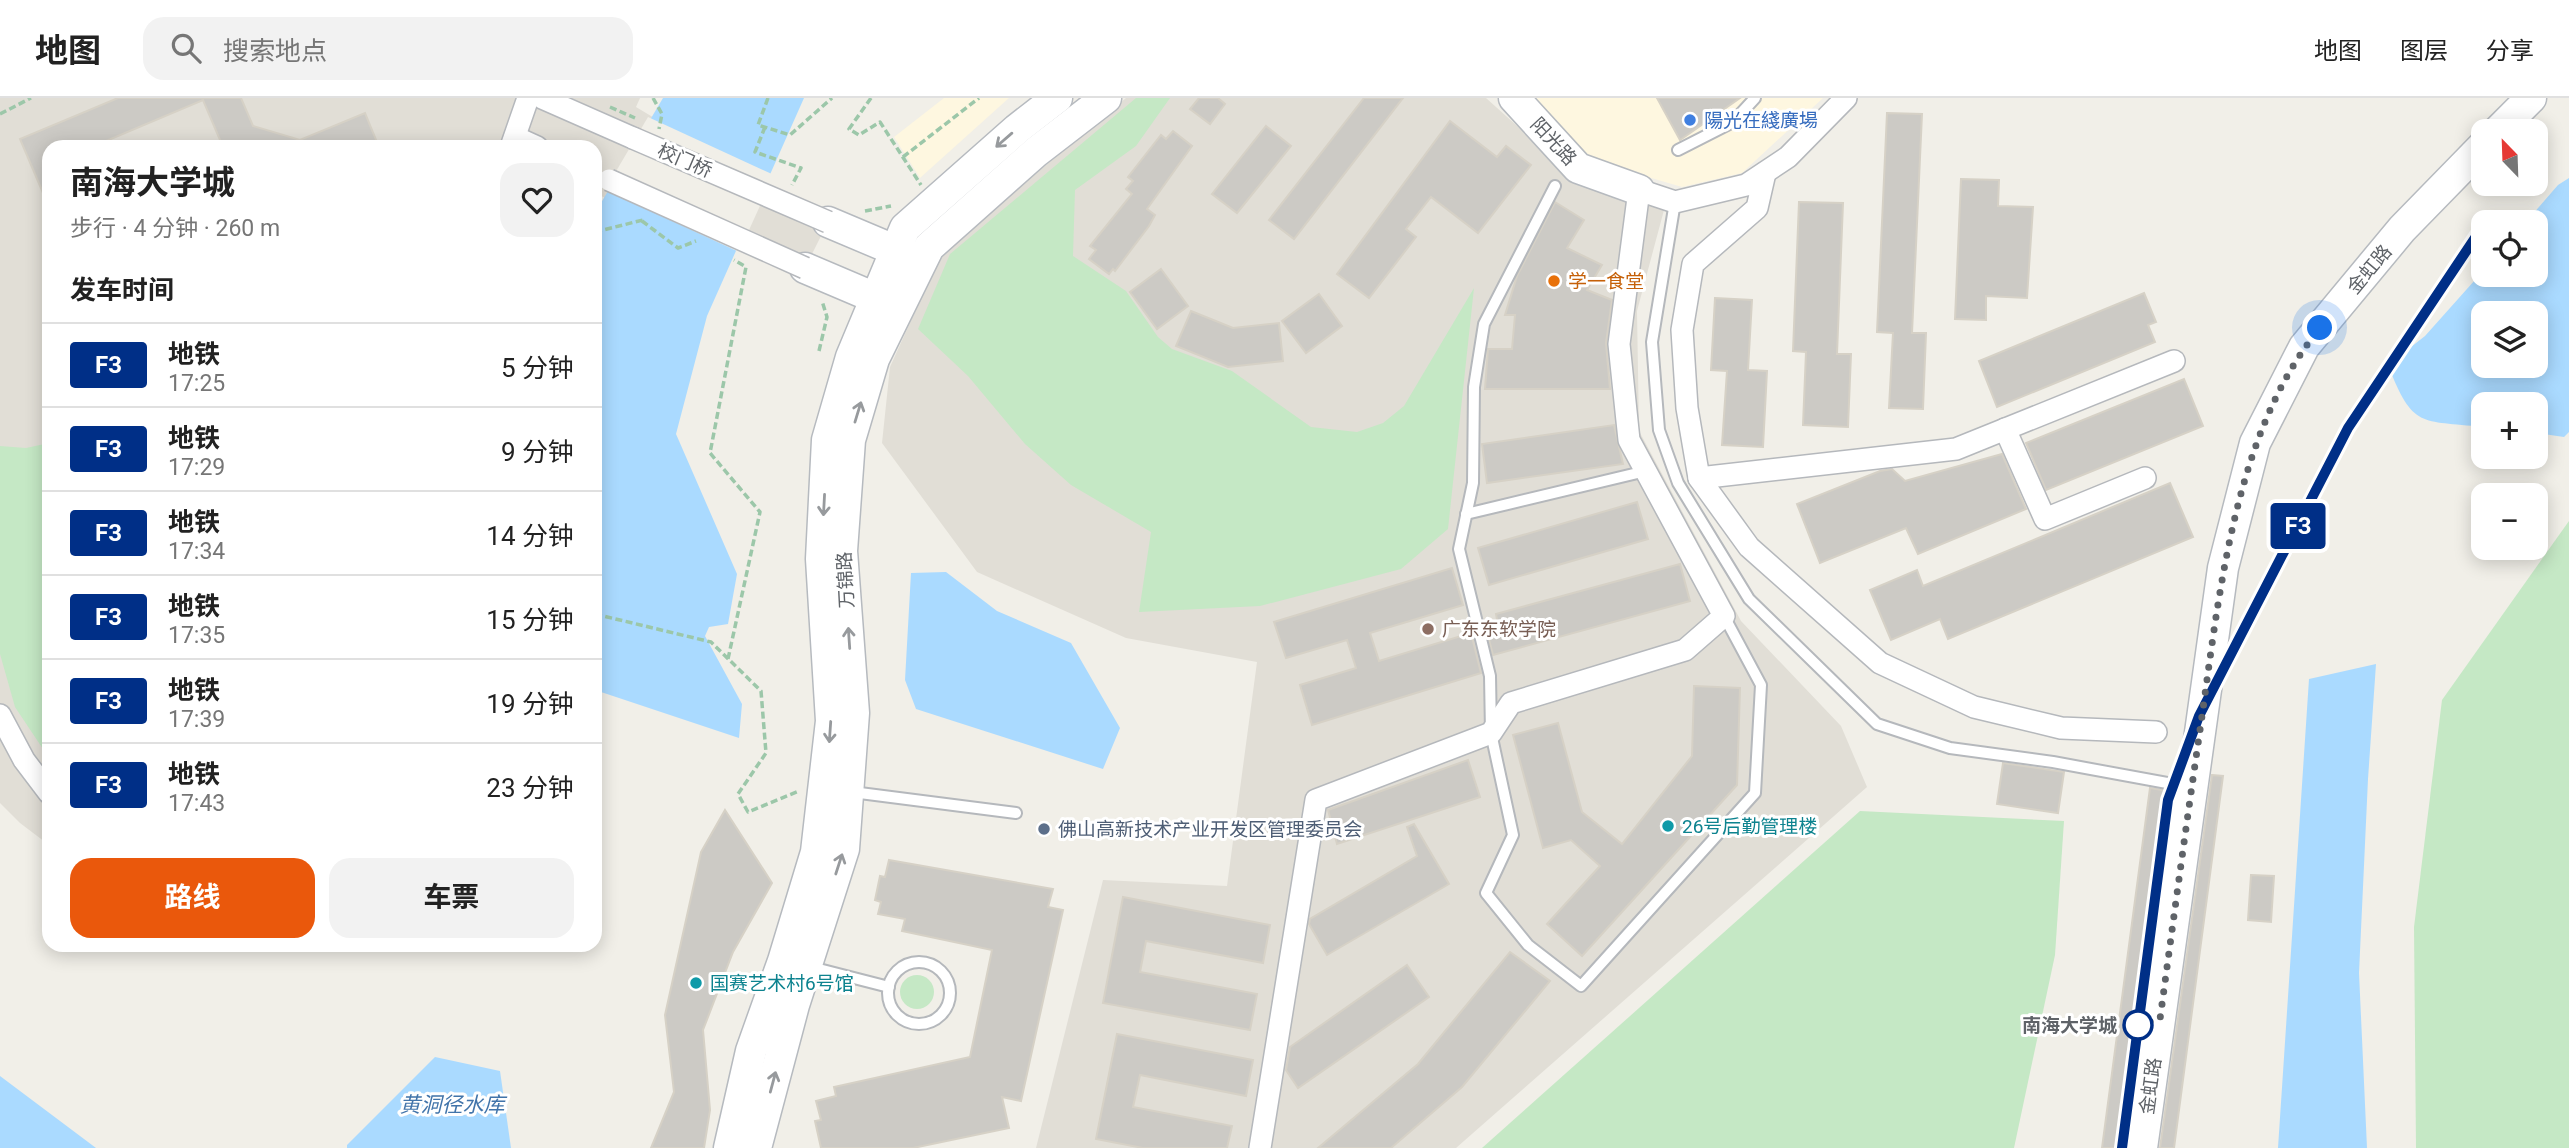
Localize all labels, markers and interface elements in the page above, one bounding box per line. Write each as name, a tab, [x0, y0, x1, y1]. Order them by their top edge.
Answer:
search box	[143, 17, 633, 80]
icon: search	[167, 29, 205, 67]
text: 地图	[35, 31, 101, 70]
text: 搜索地点	[223, 36, 327, 66]
text: 地图	[2314, 37, 2362, 65]
text: 图层	[2400, 37, 2448, 65]
text: 分享	[2486, 37, 2534, 65]
place label: 陽光在綫廣場	[1704, 109, 1818, 132]
marker: 陽光在綫廣場	[1682, 112, 1698, 128]
street label: 阳光路	[1526, 113, 1581, 170]
north arrow	[2471, 119, 2548, 196]
map controls	[2471, 119, 2548, 560]
one-way arrow	[995, 132, 1013, 148]
street label: 校门桥	[654, 139, 716, 182]
text: 南海大学城	[70, 163, 235, 202]
button: heart	[500, 163, 574, 237]
button: locate	[2471, 210, 2548, 287]
text: 步行 · 4 分钟 · 260 m	[70, 215, 280, 242]
street label: 金虹路	[2342, 240, 2397, 299]
place label: 学一食堂	[1568, 270, 1644, 293]
marker: 学一食堂	[1546, 273, 1562, 289]
text: 发车时间	[70, 275, 174, 305]
button: layers	[2471, 301, 2548, 378]
your location	[2302, 310, 2337, 345]
text: 地铁	[168, 339, 220, 369]
text: F3	[95, 351, 122, 379]
text: 5 分钟	[501, 353, 574, 383]
text: 17:25	[168, 370, 225, 397]
button: +	[2471, 392, 2548, 469]
one-way arrow	[853, 402, 866, 424]
text: 地铁	[168, 423, 220, 453]
text: F3	[95, 435, 122, 463]
text: 9 分钟	[501, 437, 574, 467]
text: 17:29	[168, 454, 225, 481]
button: −	[2471, 483, 2548, 560]
one-way arrow	[817, 493, 830, 516]
line badge: F3	[2266, 503, 2330, 549]
text: 地铁	[168, 507, 220, 537]
text: F3	[2285, 512, 2311, 540]
text: F3	[95, 519, 122, 547]
text: 14 分钟	[486, 521, 574, 551]
text: 17:34	[168, 538, 225, 565]
street label: 万锦路	[833, 551, 858, 609]
text: 地铁	[168, 591, 220, 621]
text: F3	[95, 603, 122, 631]
text: 15 分钟	[486, 605, 574, 635]
place label: 广东东软学院	[1442, 618, 1556, 641]
marker: 广东东软学院	[1420, 621, 1436, 637]
text: 17:35	[168, 622, 225, 649]
one-way arrow	[842, 627, 855, 650]
text: 地铁	[168, 675, 220, 705]
text: F3	[95, 687, 122, 715]
text: 19 分钟	[486, 689, 574, 719]
text: 17:39	[168, 706, 225, 733]
one-way arrow	[823, 720, 836, 743]
text: 地铁	[168, 759, 220, 789]
text: F3	[95, 771, 122, 799]
text: 23 分钟	[486, 773, 574, 803]
text: 17:43	[168, 790, 225, 817]
place label: 26号后勤管理楼	[1682, 815, 1817, 838]
place label: 佛山高新技术产业开发区管理委员会	[1058, 818, 1362, 841]
marker: 26号后勤管理楼	[1660, 818, 1676, 834]
marker: 佛山高新技术产业开发区管理委员会	[1036, 821, 1052, 837]
one-way arrow	[834, 854, 846, 876]
button: 路线	[70, 858, 315, 938]
button: 车票	[329, 858, 574, 938]
place label: 国赛艺术村6号馆	[710, 972, 854, 995]
marker: 国赛艺术村6号馆	[688, 975, 704, 991]
marker: 南海大学城	[2123, 1010, 2153, 1040]
place label: 南海大学城	[2022, 1014, 2117, 1037]
street label: 金虹路	[2135, 1056, 2166, 1116]
one-way arrow	[767, 1071, 780, 1094]
water label: 黄洞径水库	[400, 1093, 507, 1117]

